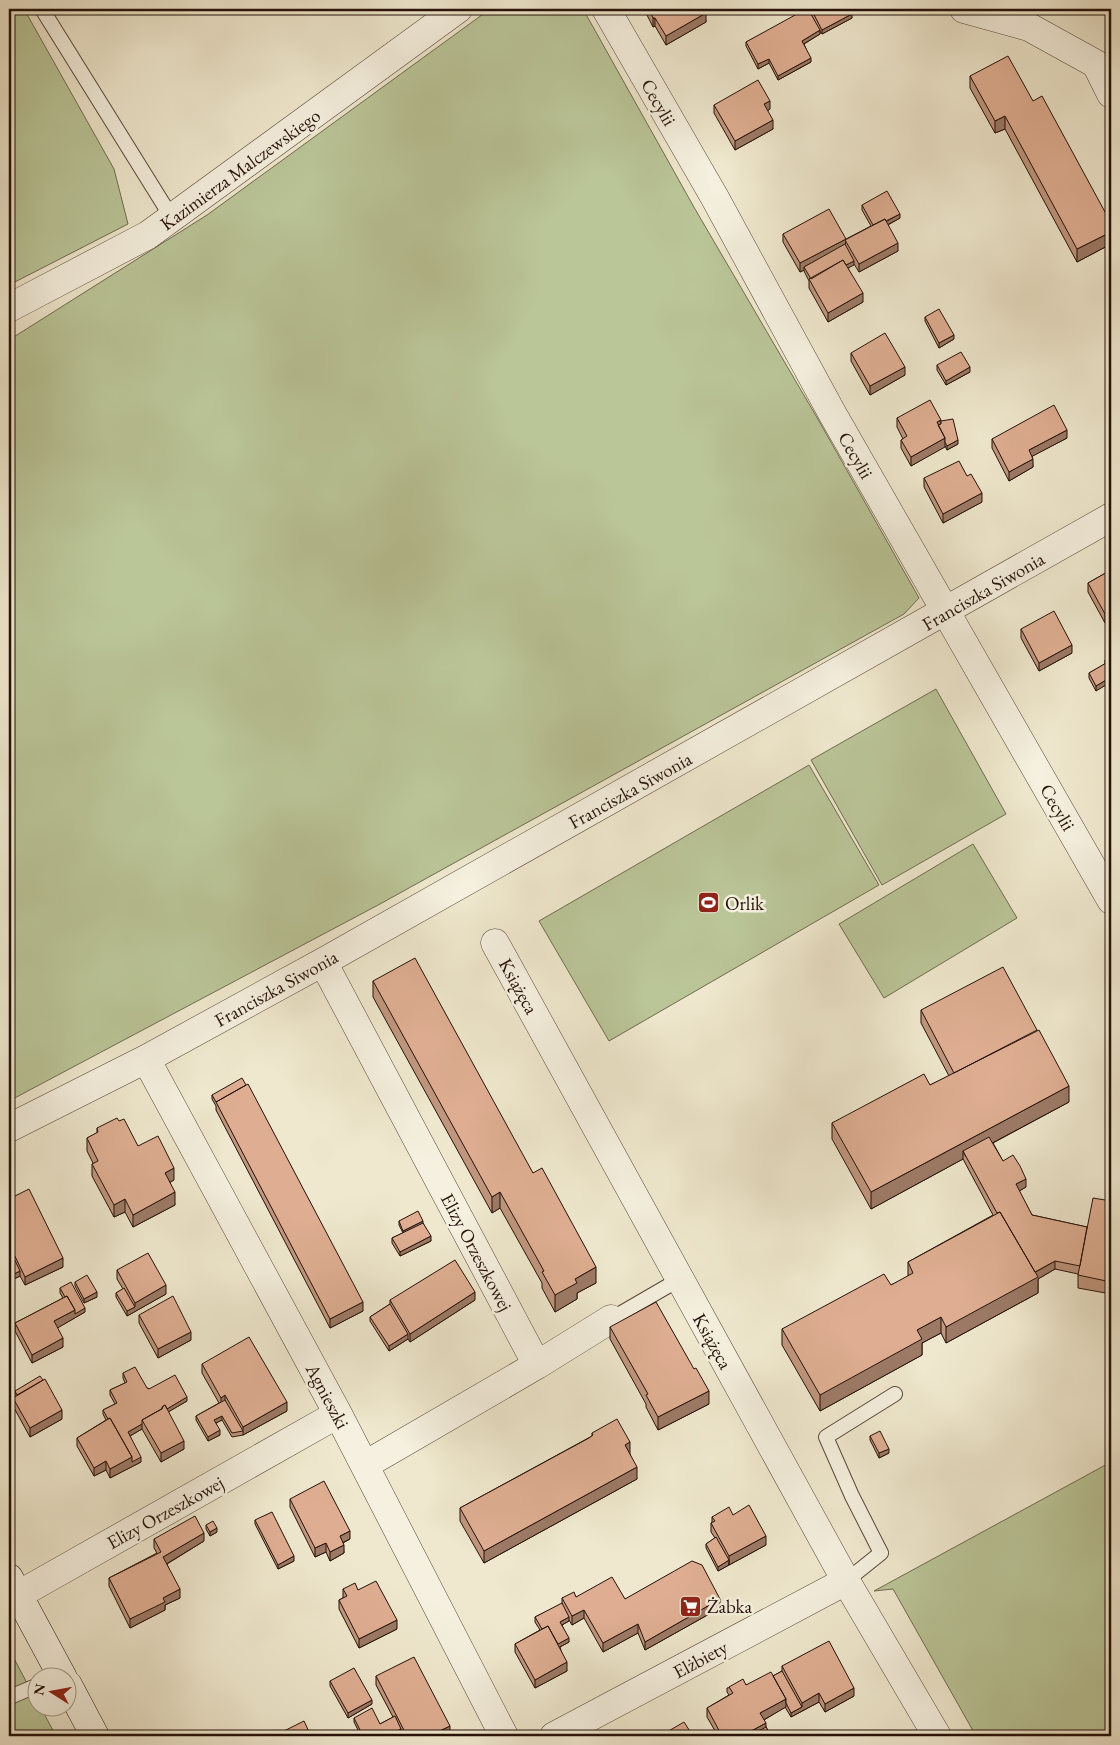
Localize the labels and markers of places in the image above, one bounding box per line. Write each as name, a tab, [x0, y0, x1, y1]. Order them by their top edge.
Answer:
sports icon: Orlik	[697, 891, 721, 915]
place label: Orlik	[725, 891, 765, 916]
supermarket icon: Żabka	[679, 1594, 703, 1618]
place label: Żabka	[707, 1594, 752, 1619]

